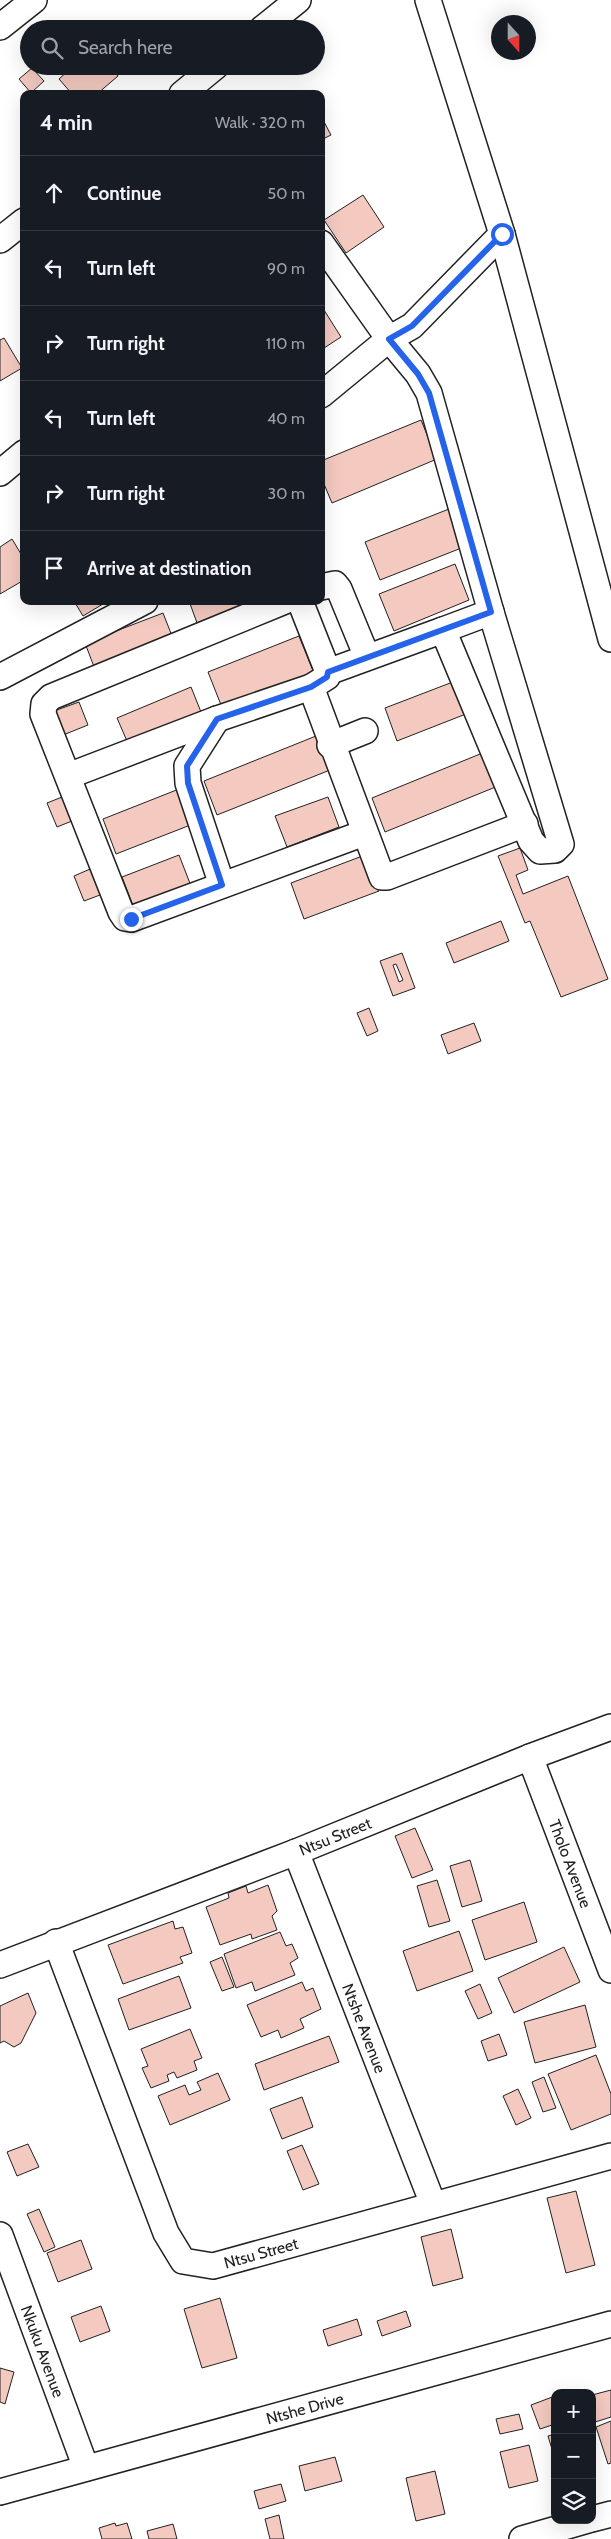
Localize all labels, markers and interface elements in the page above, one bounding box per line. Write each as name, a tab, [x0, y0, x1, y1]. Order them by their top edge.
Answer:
north arrow	[491, 15, 536, 60]
search box	[20, 20, 325, 75]
icon: search	[38, 34, 66, 62]
text: Search here	[78, 36, 172, 59]
text: 4 min	[40, 110, 93, 135]
text: Walk · 320 m	[215, 113, 305, 132]
icon: ahead	[40, 179, 68, 207]
text: Continue	[87, 182, 161, 205]
text: 50 m	[268, 184, 305, 203]
route start	[491, 223, 514, 246]
icon: left	[40, 254, 68, 282]
text: Turn left	[87, 257, 155, 280]
text: 90 m	[267, 259, 305, 278]
icon: right	[40, 329, 68, 357]
text: Turn right	[87, 332, 165, 355]
text: 110 m	[266, 334, 305, 353]
icon: left	[40, 404, 68, 432]
text: Turn left	[87, 407, 155, 430]
text: 40 m	[267, 409, 305, 428]
icon: right	[40, 479, 68, 507]
text: Turn right	[87, 482, 165, 505]
text: 30 m	[268, 484, 305, 503]
icon: arrive	[40, 554, 68, 582]
text: Arrive at destination	[87, 557, 251, 580]
route end	[120, 908, 143, 931]
street label: Ntsu Street	[296, 1813, 375, 1859]
street label: Tholo Avenue	[545, 1817, 596, 1910]
street label: Ntshe Avenue	[339, 1981, 391, 2076]
street label: Ntsu Street	[222, 2233, 301, 2272]
street label: Nkuku Avenue	[17, 2303, 69, 2400]
street label: Ntshe Drive	[264, 2389, 346, 2428]
map controls	[551, 2389, 596, 2524]
button: +	[551, 2389, 596, 2434]
button: −	[551, 2434, 596, 2479]
button: layers	[551, 2479, 596, 2524]

